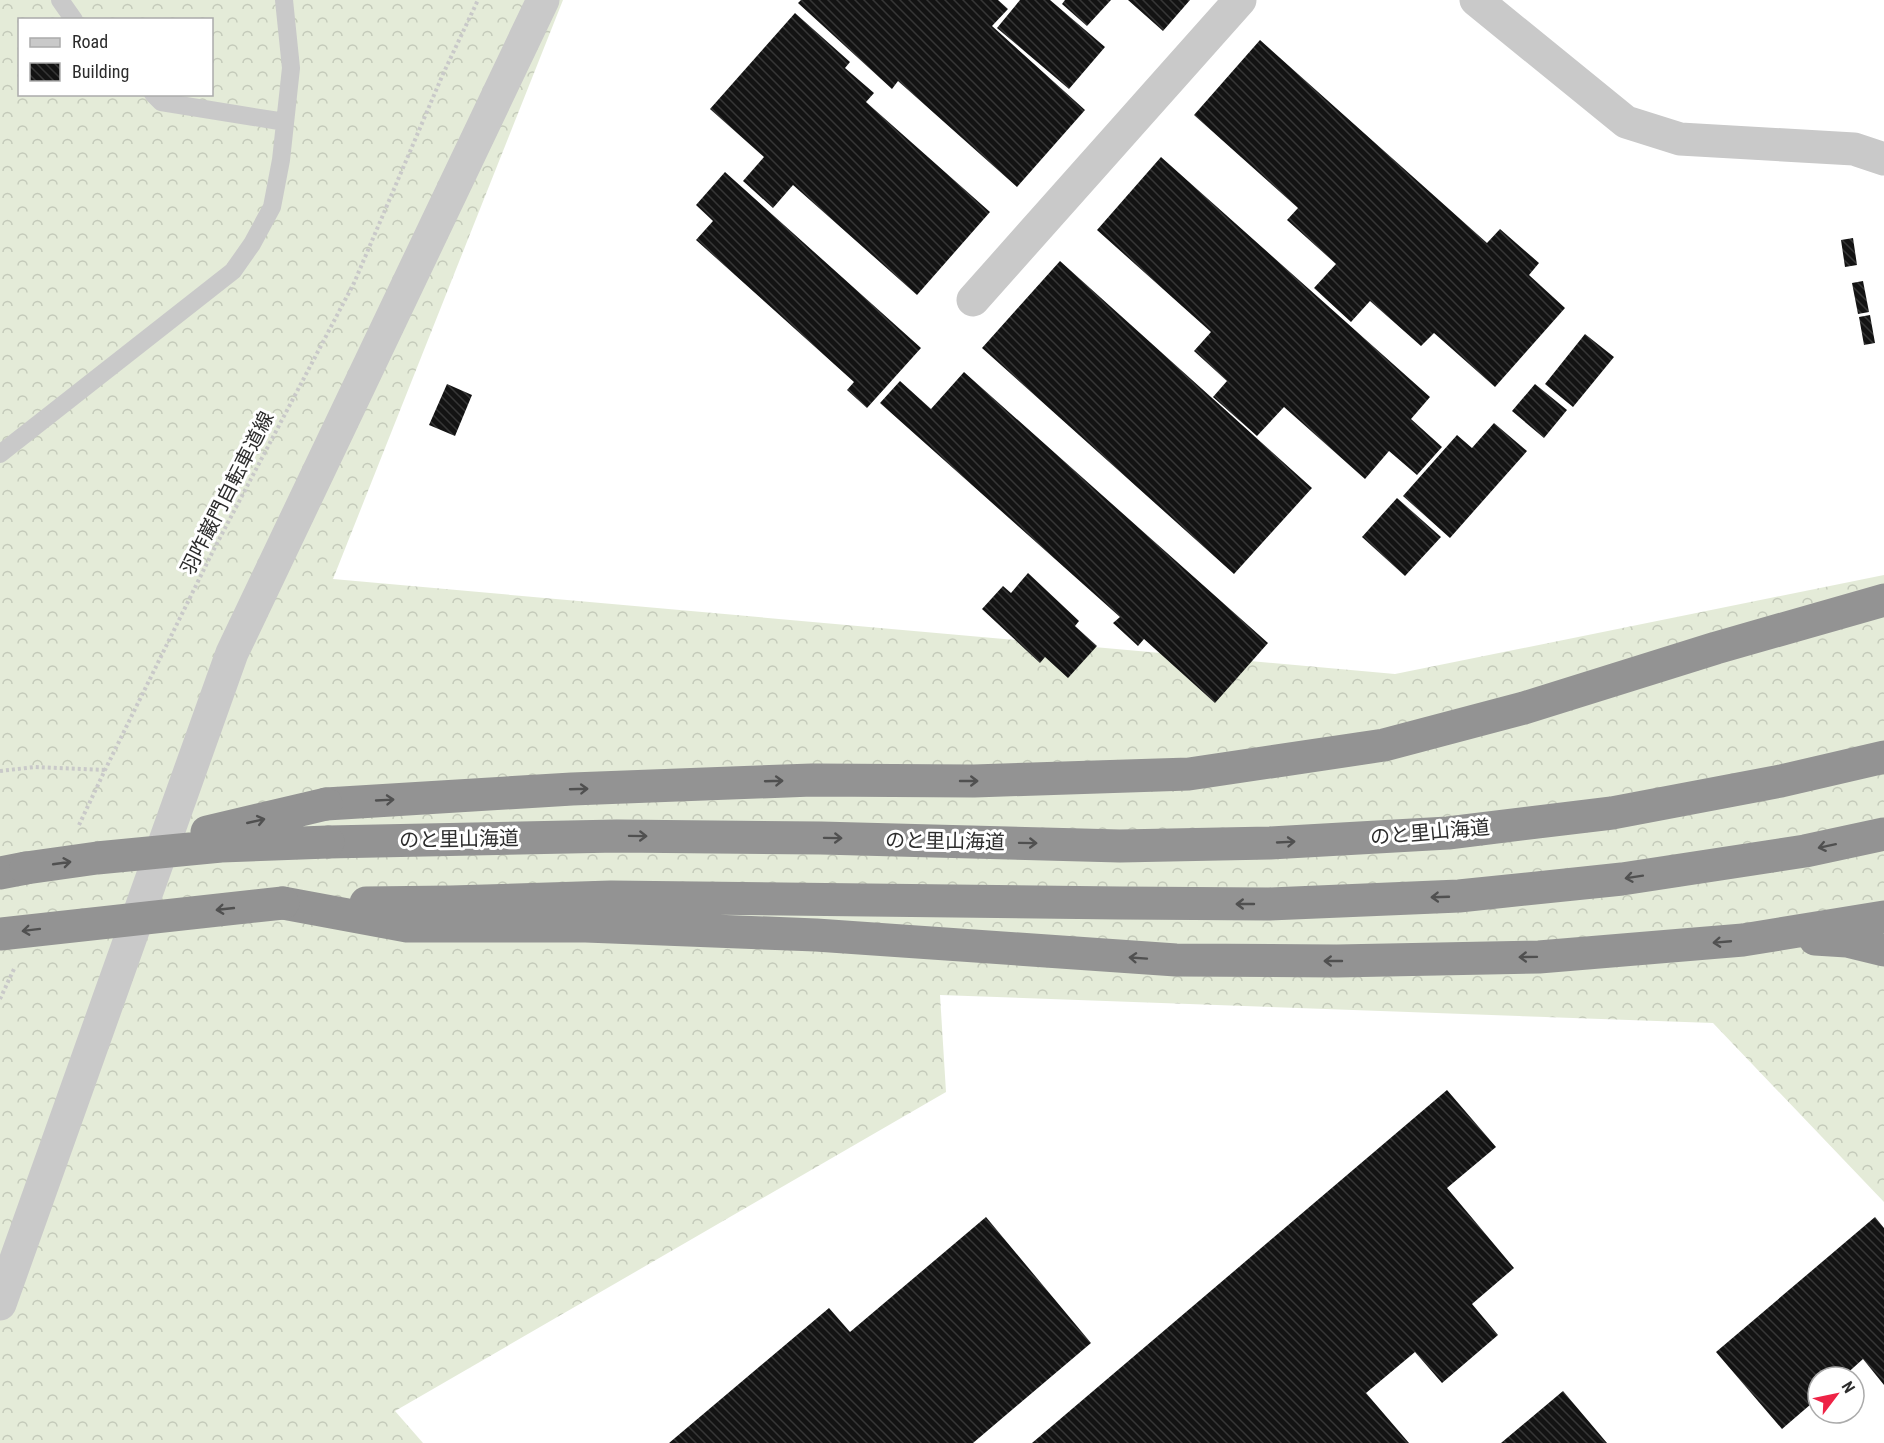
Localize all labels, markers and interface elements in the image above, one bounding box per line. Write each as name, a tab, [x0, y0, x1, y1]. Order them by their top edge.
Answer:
legend	[18, 18, 213, 96]
text: Road	[72, 31, 108, 52]
text: Building	[72, 61, 129, 82]
street label: 羽咋巌門自転車道線	[175, 407, 279, 579]
one-way arrow	[959, 775, 979, 787]
one-way arrow	[764, 776, 784, 787]
one-way arrow	[569, 783, 589, 795]
one-way arrow	[374, 795, 394, 806]
one-way arrow	[246, 814, 265, 826]
street label: のと里山海道	[1369, 815, 1491, 849]
street label: のと里山海道	[399, 826, 519, 852]
street label: のと里山海道	[885, 828, 1005, 854]
one-way arrow	[628, 830, 648, 842]
one-way arrow	[823, 833, 843, 844]
one-way arrow	[1276, 837, 1296, 848]
one-way arrow	[1018, 838, 1038, 849]
one-way arrow	[1817, 841, 1837, 852]
one-way arrow	[51, 858, 71, 869]
one-way arrow	[1625, 872, 1645, 883]
one-way arrow	[1431, 891, 1451, 902]
one-way arrow	[1236, 898, 1256, 910]
one-way arrow	[215, 904, 235, 915]
one-way arrow	[21, 925, 41, 936]
one-way arrow	[1713, 937, 1733, 948]
one-way arrow	[1129, 952, 1149, 963]
one-way arrow	[1519, 952, 1539, 963]
one-way arrow	[1324, 955, 1344, 967]
north arrow	[1806, 1365, 1866, 1425]
text: N	[1838, 1378, 1859, 1397]

